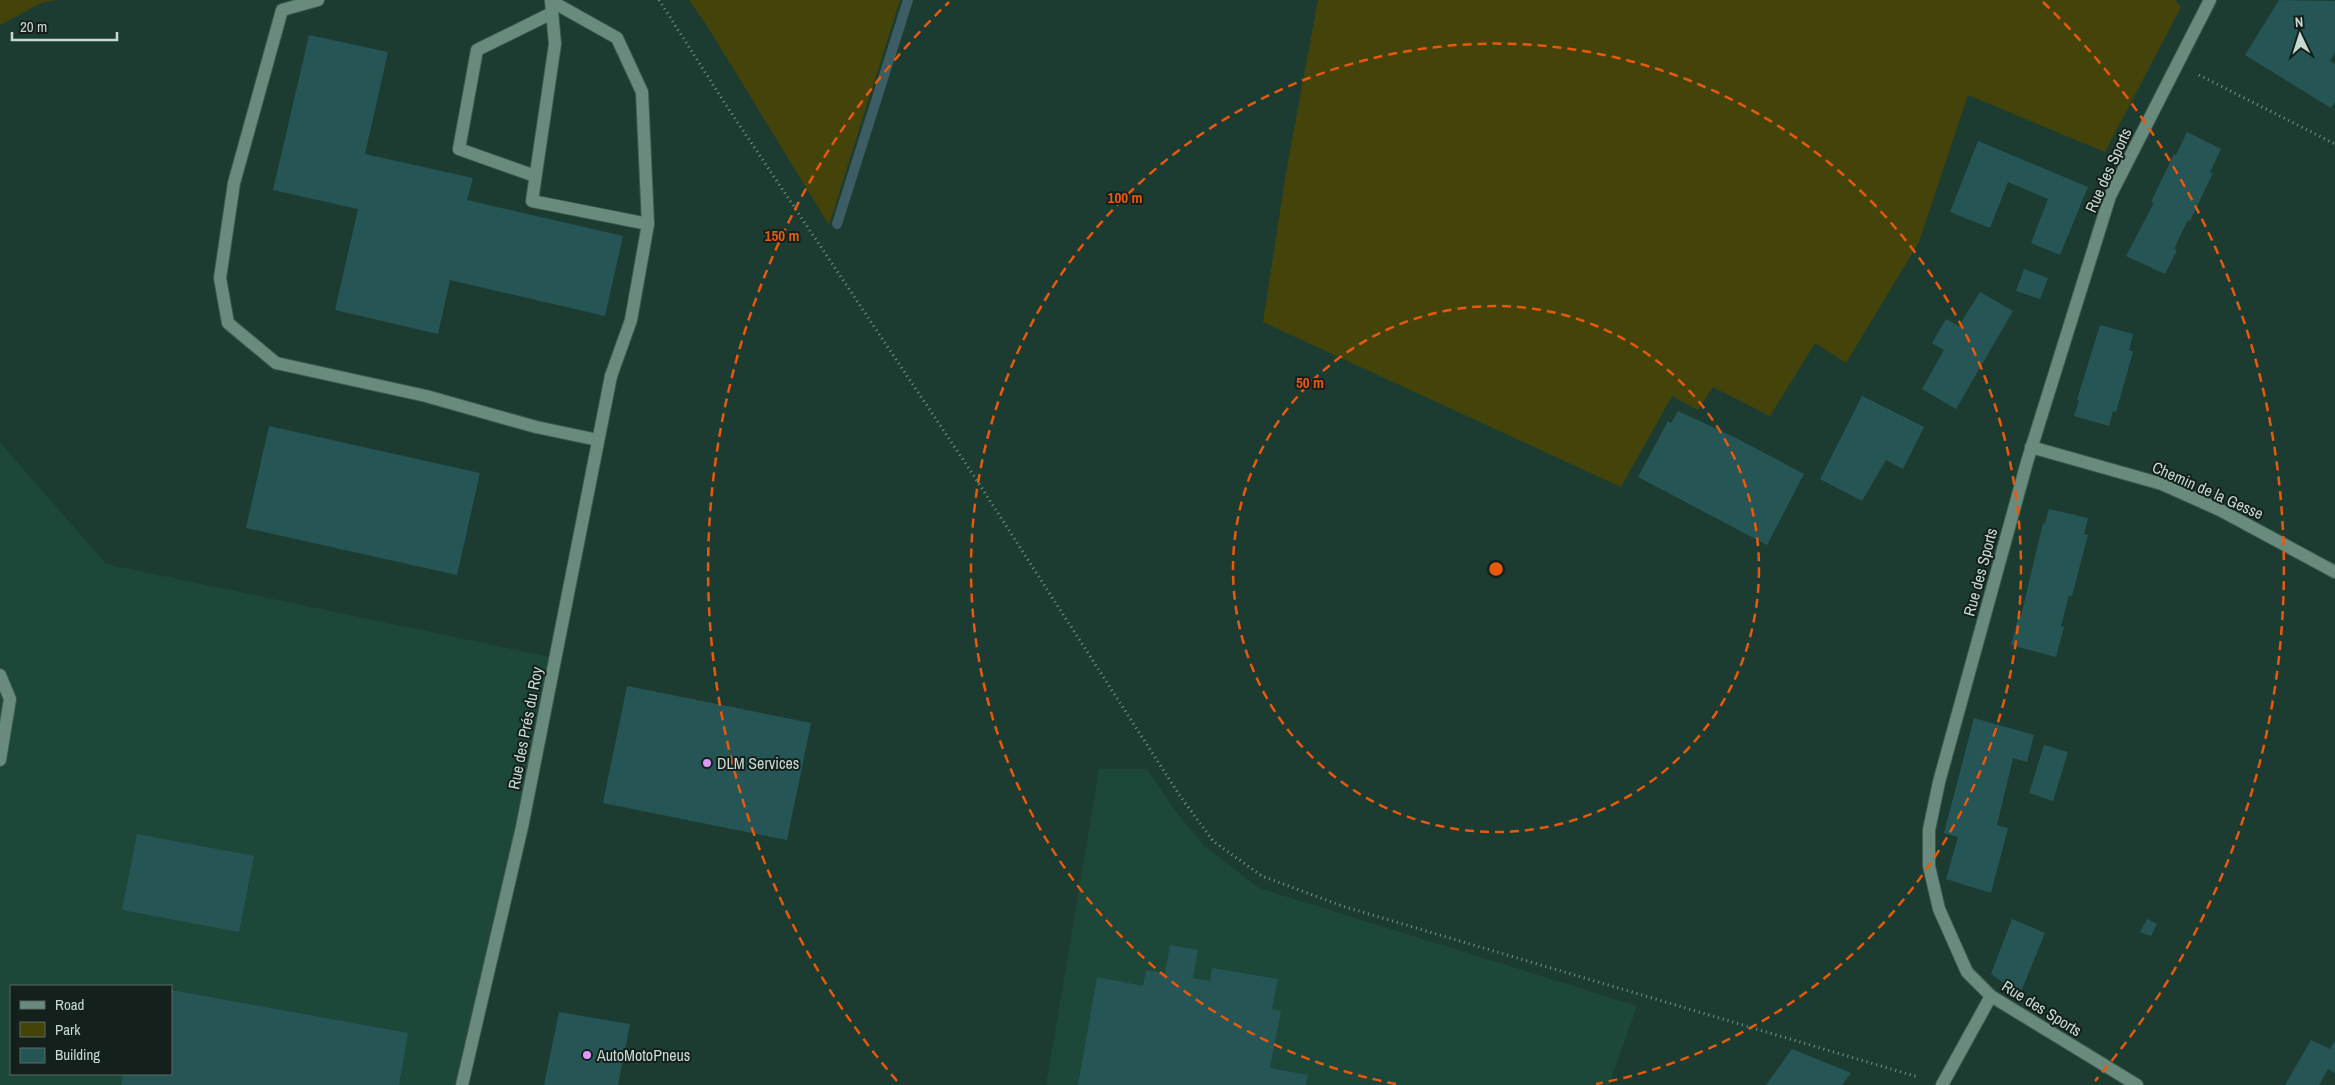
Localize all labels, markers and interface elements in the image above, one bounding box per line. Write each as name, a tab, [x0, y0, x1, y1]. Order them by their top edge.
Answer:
scale bar	[12, 10, 118, 42]
north arrow	[2275, 10, 2325, 60]
text: N	[2294, 13, 2304, 31]
text: 20 m	[20, 16, 47, 37]
street label: Rue des Sports	[2080, 124, 2136, 216]
text: 100 m	[1108, 187, 1142, 208]
text: 150 m	[765, 225, 799, 246]
text: 50 m	[1296, 372, 1324, 393]
street label: Chemin de la Gesse	[2149, 456, 2267, 524]
street label: Rue des Sports	[1958, 525, 2002, 619]
centre of rings	[1487, 560, 1505, 578]
street label: Rue des Prés du Roy	[502, 664, 548, 791]
place label: DLM Services	[717, 752, 799, 774]
marker: DLM Services	[701, 757, 713, 769]
street label: Rue des Sports	[1998, 975, 2086, 1041]
legend	[10, 985, 172, 1075]
text: Road	[55, 994, 84, 1015]
text: Park	[55, 1019, 81, 1040]
text: Building	[55, 1044, 100, 1065]
place label: AutoMotoPneus	[596, 1044, 690, 1066]
marker: AutoMotoPneus	[581, 1049, 593, 1061]

